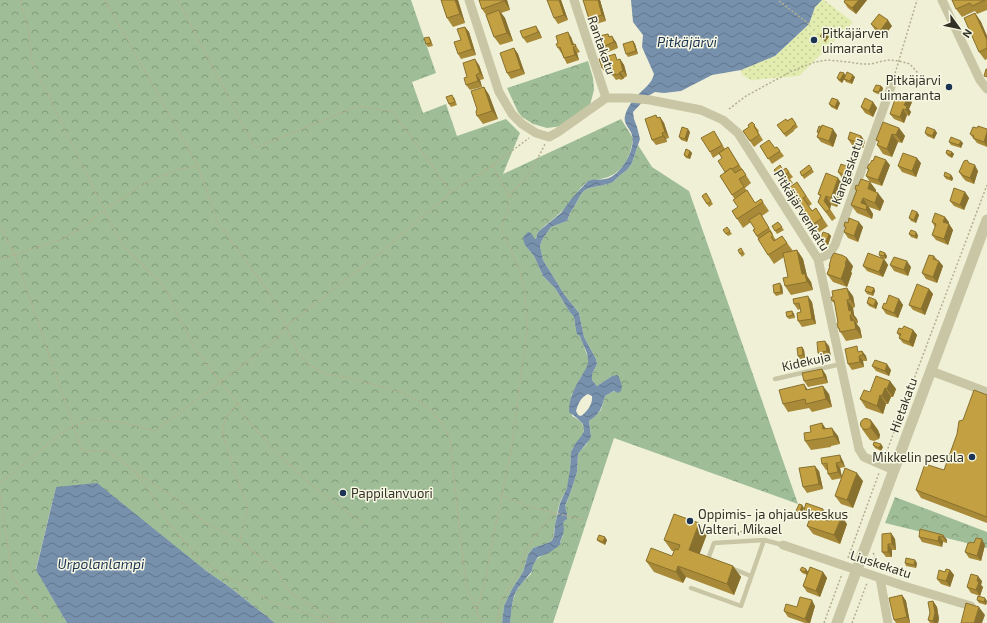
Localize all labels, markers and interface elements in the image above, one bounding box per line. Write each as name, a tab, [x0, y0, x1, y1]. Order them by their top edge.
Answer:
north arrow	[939, 8, 979, 48]
street label: Rantakatu	[585, 14, 619, 76]
place label: Pitkäjärven uimaranta	[822, 25, 889, 56]
text: N	[960, 27, 975, 41]
water label: Pitkäjärvi	[657, 33, 718, 50]
marker: Pitkäjärven uimaranta	[809, 35, 819, 45]
place label: Pitkäjärvi uimaranta	[880, 72, 941, 103]
marker: Pitkäjärvi uimaranta	[944, 82, 954, 92]
street label: Kangaskatu	[828, 136, 866, 206]
street label: Pitkäjärvenkatu	[771, 166, 833, 254]
street label: Kidekuja	[780, 348, 832, 374]
street label: Hietakatu	[886, 375, 920, 435]
place label: Mikkelin pesula	[872, 449, 964, 465]
marker: Mikkelin pesula	[967, 452, 977, 462]
place label: Pappilanvuori	[351, 485, 433, 501]
marker: Pappilanvuori	[338, 488, 348, 498]
place label: Oppimis- ja ohjauskeskus Valteri, Mikael	[698, 506, 848, 537]
marker: Oppimis- ja ohjauskeskus Valteri, Mikael	[685, 516, 695, 526]
street label: Liuskekatu	[848, 547, 914, 581]
water label: Urpolanlampi	[58, 555, 145, 572]

